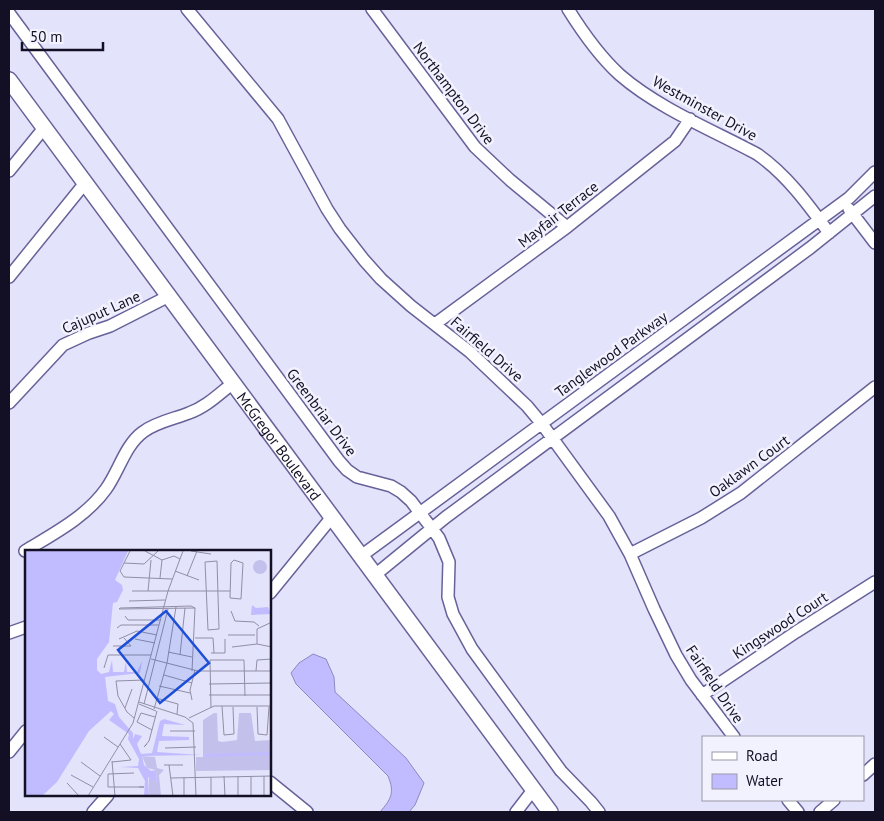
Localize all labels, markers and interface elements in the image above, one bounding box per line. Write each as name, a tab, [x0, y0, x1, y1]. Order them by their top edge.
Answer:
scale bar	[22, 20, 104, 52]
text: 50 m	[30, 27, 63, 46]
street label: Northampton Drive	[409, 38, 499, 148]
street label: Westminster Drive	[649, 71, 761, 145]
street label: Mayfair Terrace	[514, 177, 602, 251]
street label: Cajuput Lane	[59, 286, 143, 338]
street label: Tanglewood Parkway	[551, 307, 671, 401]
street label: Fairfield Drive	[447, 312, 527, 386]
street label: Greenbriar Drive	[283, 364, 361, 460]
street label: McGregor Boulevard	[233, 388, 326, 504]
street label: Oaklawn Court	[705, 430, 793, 502]
inset map	[25, 550, 271, 796]
street label: Kingswood Court	[729, 587, 831, 663]
street label: Fairfield Drive	[682, 641, 748, 727]
legend	[702, 736, 864, 801]
text: Road	[746, 746, 778, 765]
text: Water	[746, 771, 783, 790]

